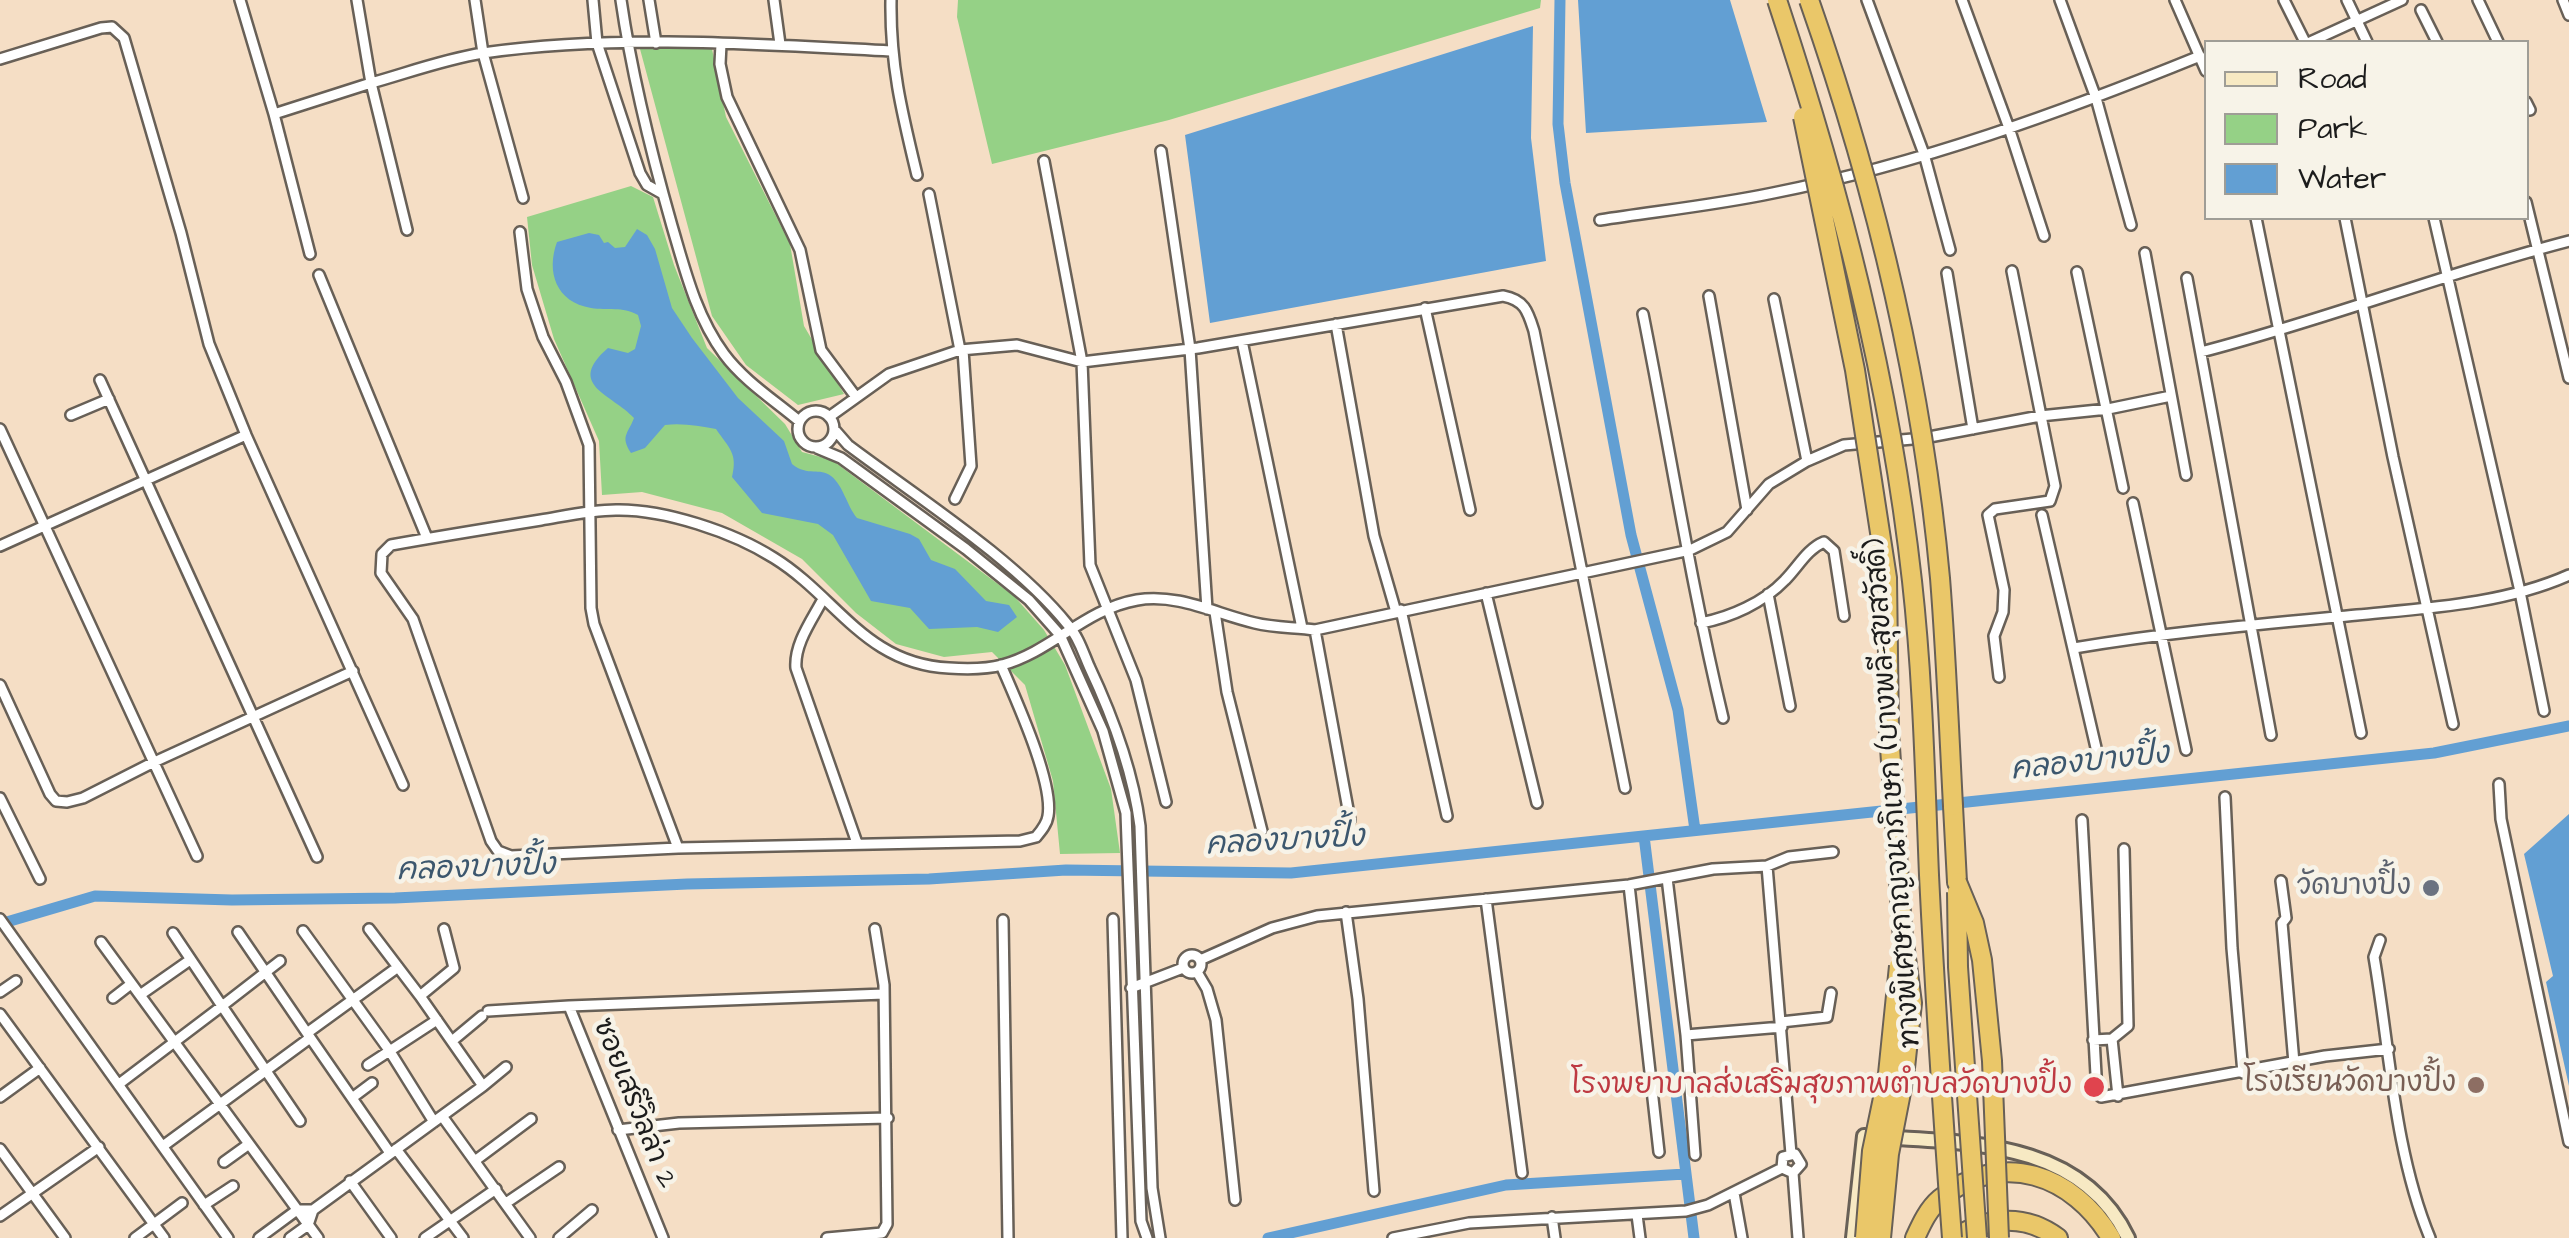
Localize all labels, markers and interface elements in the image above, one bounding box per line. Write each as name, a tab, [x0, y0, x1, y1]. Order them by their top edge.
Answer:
legend	[2204, 40, 2529, 220]
text: Road	[2298, 58, 2367, 100]
text: Park	[2298, 108, 2367, 150]
text: Water	[2298, 158, 2386, 200]
street label: ทางพิเศษกาญจนาภิเษก (บางพลี-สุขสวัสดิ์)	[1860, 537, 1930, 1049]
water label: คลองบางปิ้ง	[2009, 738, 2171, 790]
water label: คลองบางปิ้ง	[1205, 821, 1365, 865]
water label: คลองบางปิ้ง	[396, 849, 556, 891]
place label: วัดบางปิ้ง	[2297, 871, 2411, 905]
marker: วัดบางปิ้ง	[2420, 877, 2442, 899]
street label: ซอยเสรีวิลล่า 2	[584, 1014, 682, 1194]
place label: โรงเรียนวัดบางปิ้ง	[2243, 1068, 2456, 1102]
place label: โรงพยาบาลส่งเสริมสุขภาพตำบลวัดบางปิ้ง	[1571, 1070, 2072, 1104]
marker: โรงพยาบาลส่งเสริมสุขภาพตำบลวัดบางปิ้ง	[2081, 1074, 2107, 1100]
marker: โรงเรียนวัดบางปิ้ง	[2465, 1074, 2487, 1096]

